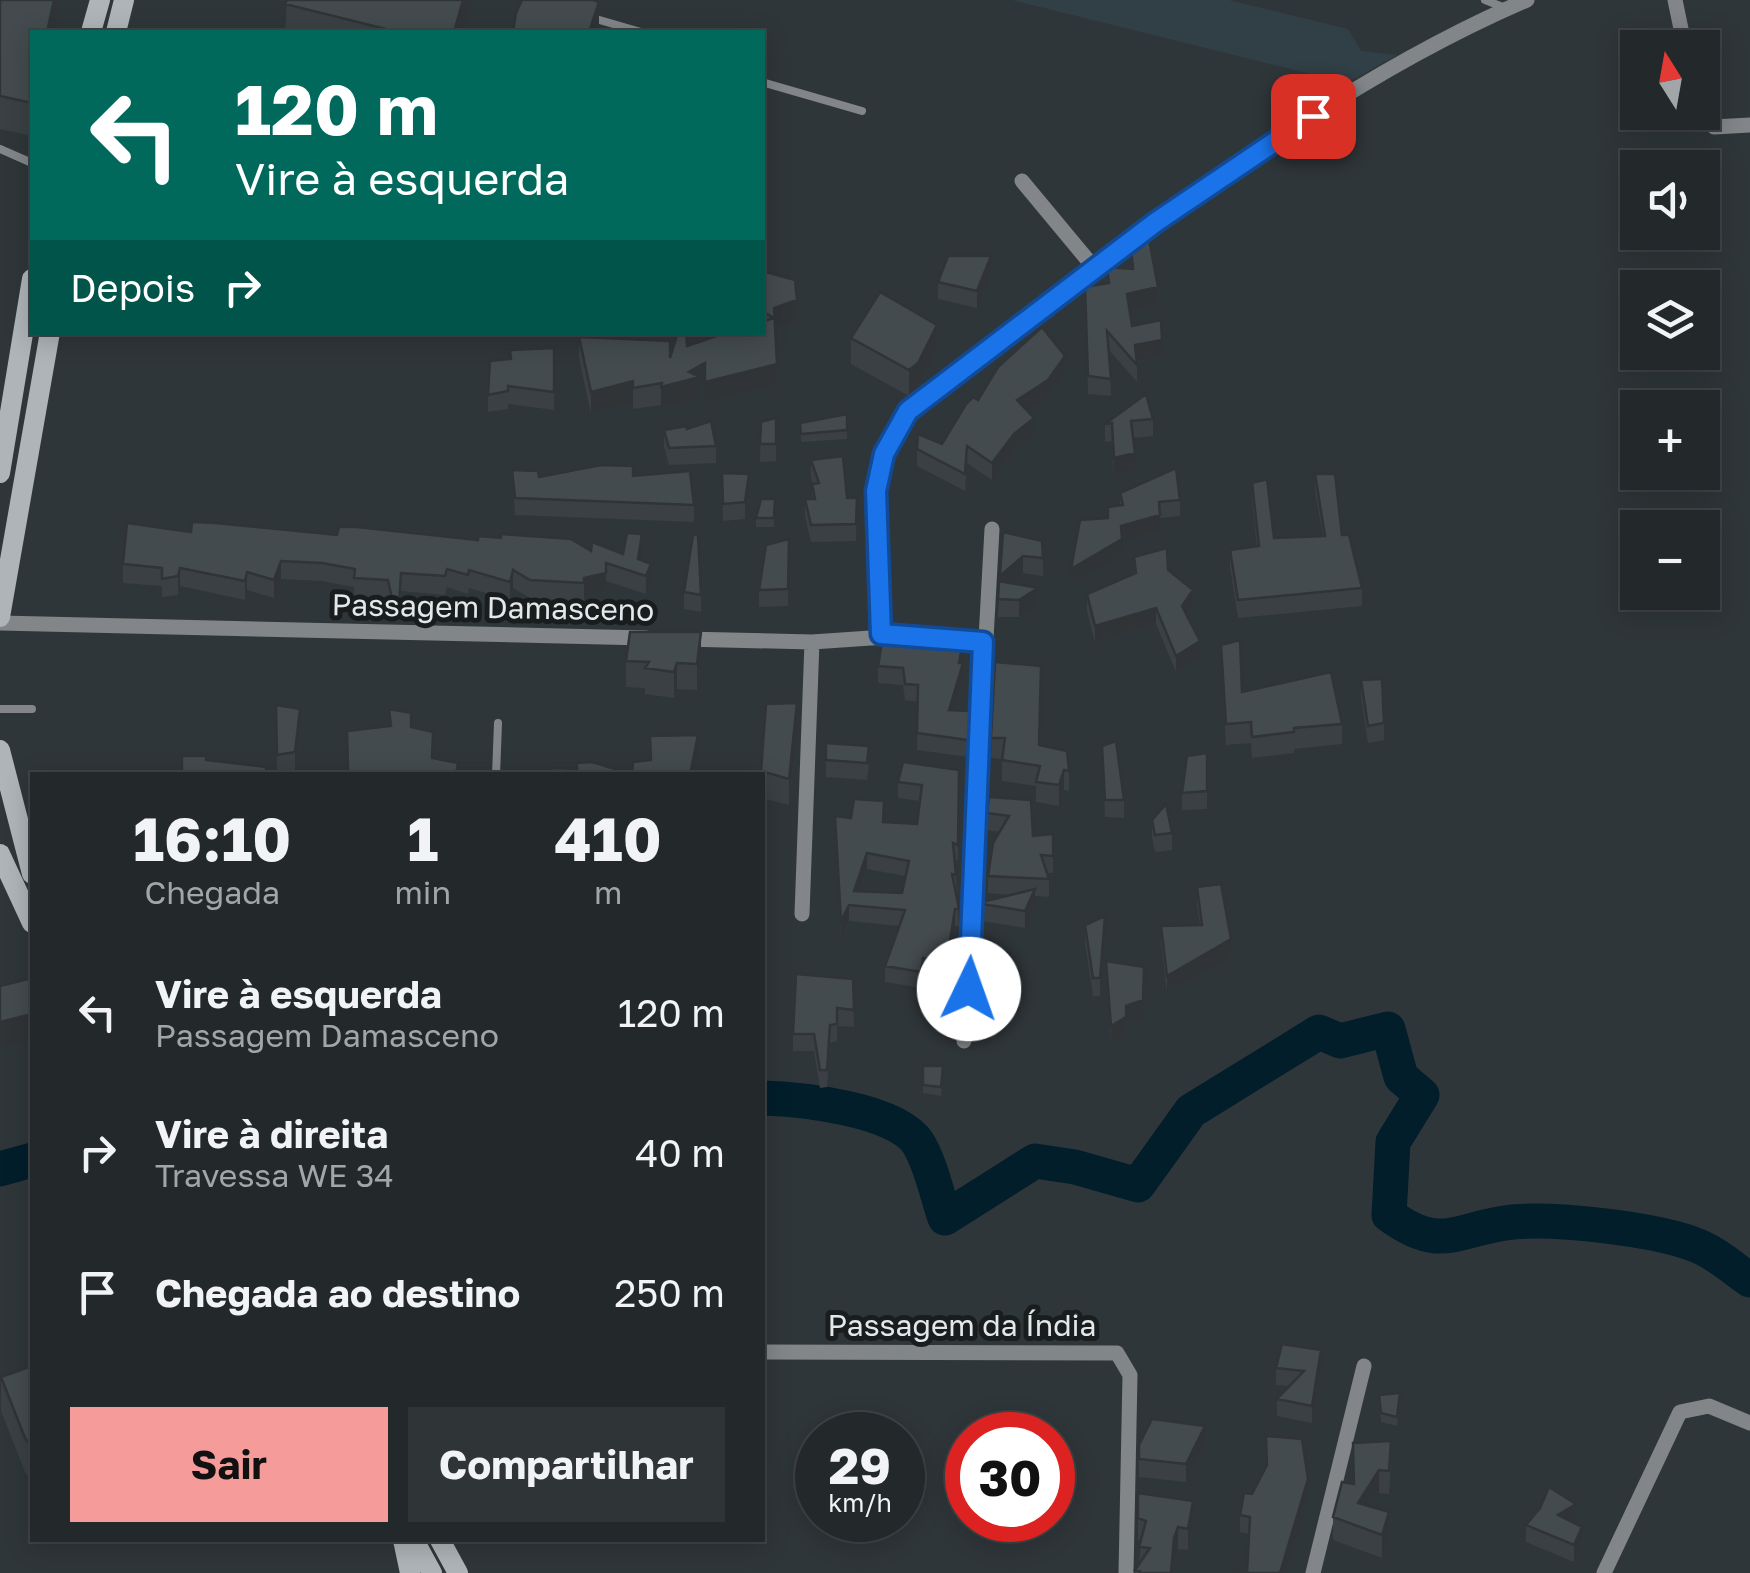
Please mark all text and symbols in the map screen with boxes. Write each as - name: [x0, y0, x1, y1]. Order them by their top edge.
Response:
- north arrow: [1620, 30, 1720, 130]
- map controls: [1620, 30, 1720, 610]
- text: 120 m: [235, 66, 438, 150]
- icon: left: [70, 70, 200, 200]
- pin: [1271, 74, 1356, 159]
- icon: arrive: [1286, 89, 1341, 144]
- button: sound: [1620, 150, 1720, 250]
- text: Vire à esquerda: [235, 151, 570, 205]
- icon: right: [215, 260, 270, 315]
- text: Depois: [70, 265, 195, 310]
- button: layers: [1620, 270, 1720, 370]
- button: +: [1620, 390, 1720, 490]
- button: −: [1620, 510, 1720, 610]
- street label: Passagem Damasceno: [331, 586, 655, 628]
- text: 16:10: [133, 802, 291, 874]
- text: 1: [407, 802, 438, 874]
- text: 410: [554, 802, 662, 874]
- text: Chegada: [145, 873, 280, 911]
- text: min: [395, 873, 451, 911]
- text: m: [594, 873, 622, 911]
- position arrow: [917, 937, 1021, 1041]
- text: Vire à esquerda: [155, 971, 442, 1016]
- icon: left: [70, 985, 125, 1040]
- text: 120 m: [618, 990, 725, 1035]
- text: Passagem Damasceno: [155, 1016, 499, 1054]
- text: Vire à direita: [155, 1111, 388, 1156]
- icon: right: [70, 1125, 125, 1180]
- text: 40 m: [635, 1130, 725, 1175]
- text: Travessa WE 34: [155, 1156, 394, 1194]
- icon: arrive: [70, 1265, 125, 1320]
- text: Chegada ao destino: [155, 1270, 520, 1315]
- text: 250 m: [614, 1270, 725, 1315]
- street label: Passagem da Índia: [827, 1307, 1097, 1343]
- button: Sair: [70, 1407, 388, 1522]
- button: Compartilhar: [408, 1407, 725, 1522]
- speed limit sign: 30: [945, 1412, 1075, 1542]
- text: 29: [829, 1435, 891, 1495]
- text: km/h: [828, 1487, 892, 1518]

